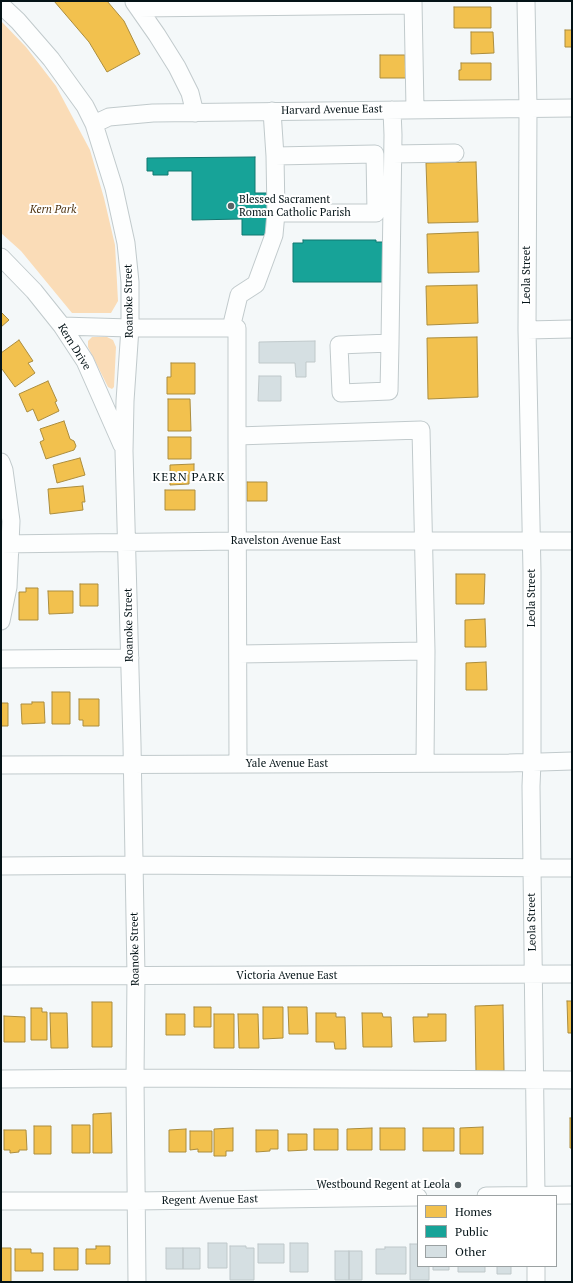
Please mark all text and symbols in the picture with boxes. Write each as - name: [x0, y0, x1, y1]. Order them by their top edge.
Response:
- street label: Harvard Avenue East: [281, 103, 383, 117]
- place label: Blessed Sacrament Roman Catholic Parish: [239, 193, 351, 219]
- marker: Blessed Sacrament Roman Catholic Parish: [226, 201, 236, 211]
- park label: Kern Park: [30, 203, 76, 217]
- street label: Leola Street: [520, 246, 534, 304]
- street label: Roanoke Street: [122, 264, 136, 338]
- street label: Kern Drive: [55, 322, 93, 372]
- district label: KERN PARK: [153, 471, 225, 485]
- street label: Ravelston Avenue East: [231, 534, 341, 548]
- street label: Leola Street: [525, 569, 539, 627]
- street label: Roanoke Street: [122, 588, 136, 662]
- street label: Yale Avenue East: [246, 757, 328, 771]
- street label: Leola Street: [525, 893, 539, 951]
- street label: Roanoke Street: [128, 912, 142, 986]
- street label: Victoria Avenue East: [236, 969, 338, 983]
- place label: Westbound Regent at Leola: [317, 1178, 450, 1192]
- marker: Westbound Regent at Leola: [453, 1180, 463, 1190]
- street label: Regent Avenue East: [162, 1193, 258, 1207]
- legend: [417, 1195, 557, 1267]
- text: Homes: [455, 1204, 492, 1219]
- text: Public: [455, 1224, 488, 1239]
- text: Other: [455, 1244, 486, 1259]

